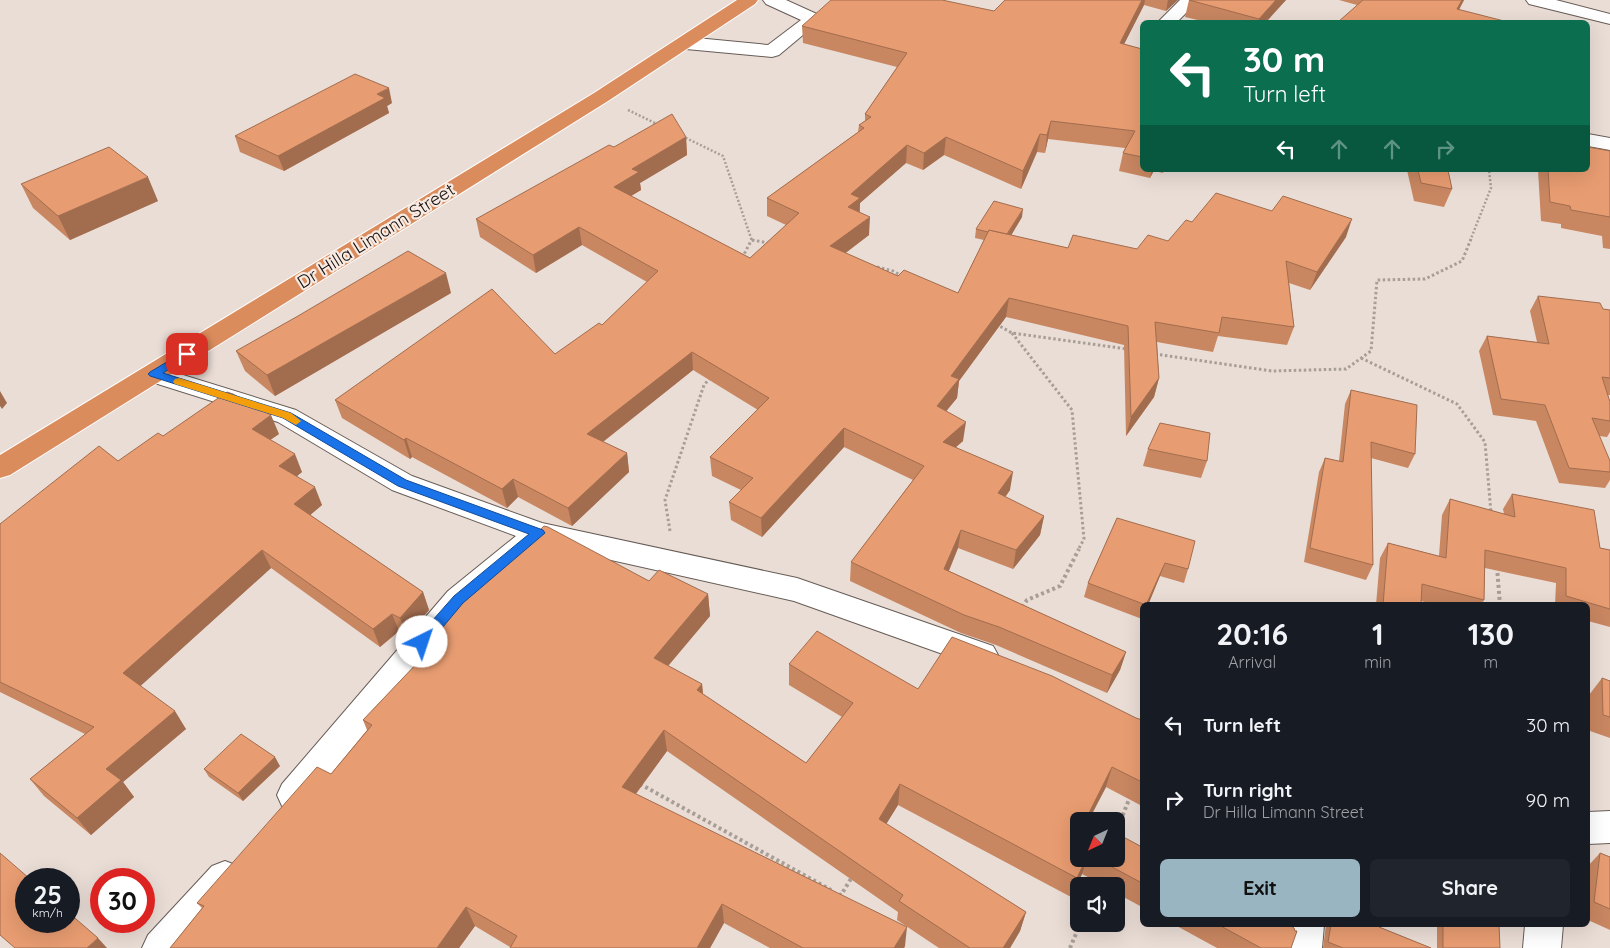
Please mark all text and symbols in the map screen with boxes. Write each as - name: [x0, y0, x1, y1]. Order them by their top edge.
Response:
- text: 30 m: [1243, 37, 1325, 81]
- icon: left: [1160, 40, 1225, 105]
- text: Turn left: [1243, 80, 1326, 108]
- icon: left: [1272, 135, 1300, 163]
- icon: ahead: [1325, 135, 1353, 163]
- icon: ahead: [1378, 135, 1406, 163]
- icon: right: [1431, 135, 1459, 163]
- street label: Dr Hilla Limann Street: [293, 178, 459, 293]
- pin: [166, 333, 208, 375]
- icon: arrive: [173, 340, 201, 368]
- position arrow: [395, 615, 447, 667]
- text: 20:16: [1216, 615, 1288, 653]
- text: 1: [1372, 615, 1384, 653]
- text: 130: [1468, 615, 1514, 653]
- text: Arrival: [1228, 652, 1276, 672]
- text: min: [1364, 652, 1392, 672]
- text: m: [1483, 652, 1498, 672]
- icon: left: [1160, 711, 1188, 739]
- text: Turn left: [1203, 713, 1281, 737]
- text: 30 m: [1526, 713, 1570, 737]
- text: Turn right: [1203, 778, 1292, 802]
- icon: right: [1160, 786, 1188, 814]
- text: 90 m: [1526, 788, 1570, 812]
- text: Dr Hilla Limann Street: [1203, 802, 1364, 822]
- north arrow: [1070, 812, 1125, 868]
- map controls: [1070, 812, 1125, 932]
- button: Exit: [1160, 859, 1360, 917]
- button: Share: [1370, 859, 1570, 917]
- speed limit sign: 30: [90, 868, 155, 933]
- button: sound: [1070, 877, 1125, 932]
- text: 25: [33, 879, 62, 910]
- text: km/h: [32, 905, 63, 920]

